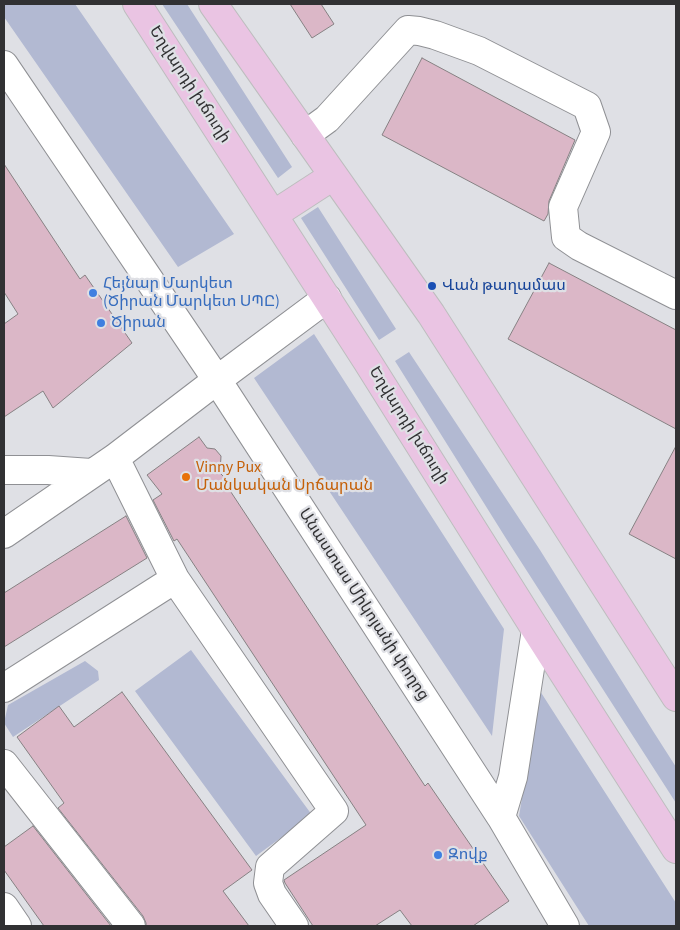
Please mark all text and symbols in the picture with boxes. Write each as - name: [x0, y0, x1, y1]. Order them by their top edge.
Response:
- street label: Եղվարդի խճուղի: [144, 23, 234, 147]
- place label: Հեյնար Մարկետ (Ծիրան Մարկետ ՍՊԸ): [103, 274, 280, 312]
- place label: Վան թաղամաս: [442, 276, 566, 296]
- marker: Վան թաղամաս: [426, 280, 438, 292]
- marker: Հեյնար Մարկետ (Ծիրան Մարկետ ՍՊԸ): [87, 287, 99, 299]
- place label: Ծիրան: [111, 313, 166, 333]
- marker: Ծիրան: [95, 317, 107, 329]
- street label: Եղվարդի խճուղի: [364, 363, 452, 489]
- place label: Vinny Pux Մանկական Սրճարան: [196, 458, 373, 496]
- marker: Vinny Pux Մանկական Սրճարան: [180, 471, 192, 483]
- street label: Անաստաս Միկոյանի փողոց: [294, 505, 432, 705]
- place label: Զովք: [448, 845, 488, 865]
- marker: Զովք: [432, 849, 444, 861]

